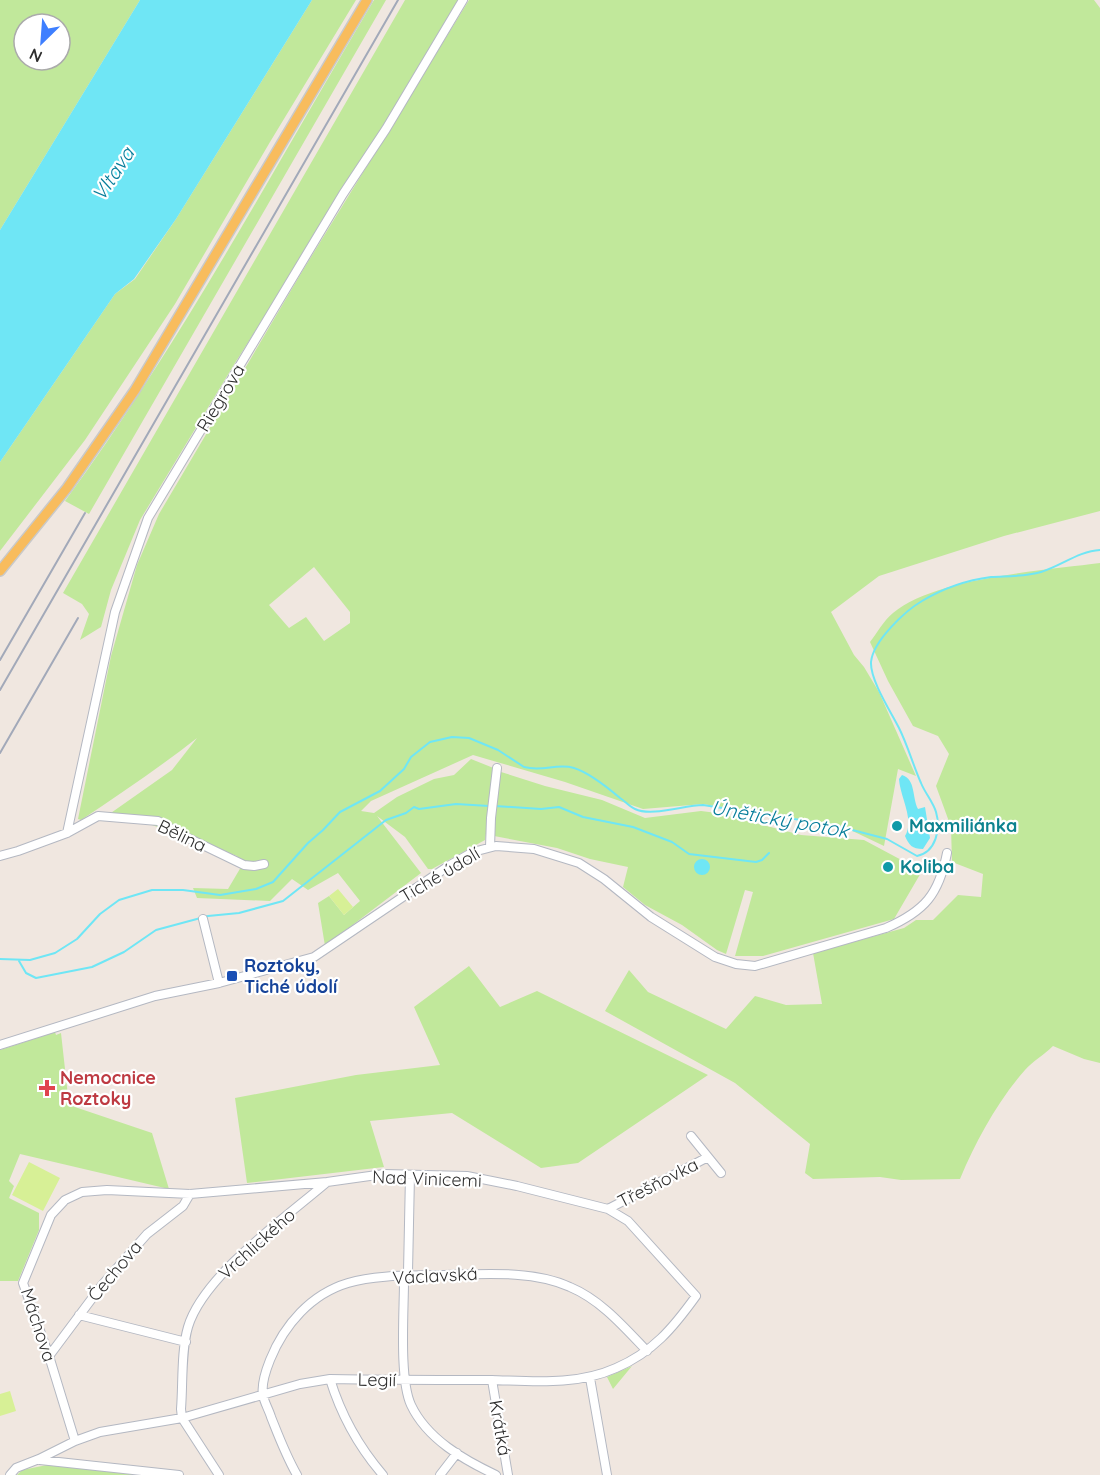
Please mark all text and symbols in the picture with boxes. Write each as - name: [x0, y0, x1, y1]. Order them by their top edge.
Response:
- north arrow: [12, 12, 72, 72]
- text: N: [26, 44, 45, 67]
- water label: Vltava: [86, 141, 140, 205]
- street label: Riegrova: [191, 360, 250, 436]
- water label: Únětický potok: [709, 794, 853, 843]
- street label: Bělina: [154, 814, 210, 857]
- place label: Maxmiliánka: [909, 814, 1017, 837]
- marker: Maxmiliánka: [890, 819, 904, 833]
- street label: Tiché údolí: [396, 842, 484, 907]
- place label: Koliba: [900, 855, 954, 878]
- marker: Koliba: [881, 860, 895, 874]
- place label: Roztoky, Tiché údolí: [244, 954, 338, 998]
- marker: Roztoky, Tiché údolí: [225, 969, 239, 983]
- place label: Nemocnice Roztoky: [60, 1066, 156, 1110]
- marker: Nemocnice Roztoky: [38, 1079, 56, 1097]
- street label: Třešňovka: [614, 1152, 702, 1213]
- street label: Nad Vinicemi: [372, 1165, 482, 1192]
- street label: Vrchlického: [213, 1203, 300, 1284]
- street label: Čechova: [82, 1235, 147, 1306]
- street label: Václavská: [392, 1262, 478, 1289]
- street label: Máchova: [16, 1285, 61, 1365]
- street label: Legií: [358, 1368, 397, 1391]
- street label: Krátká: [484, 1398, 517, 1458]

